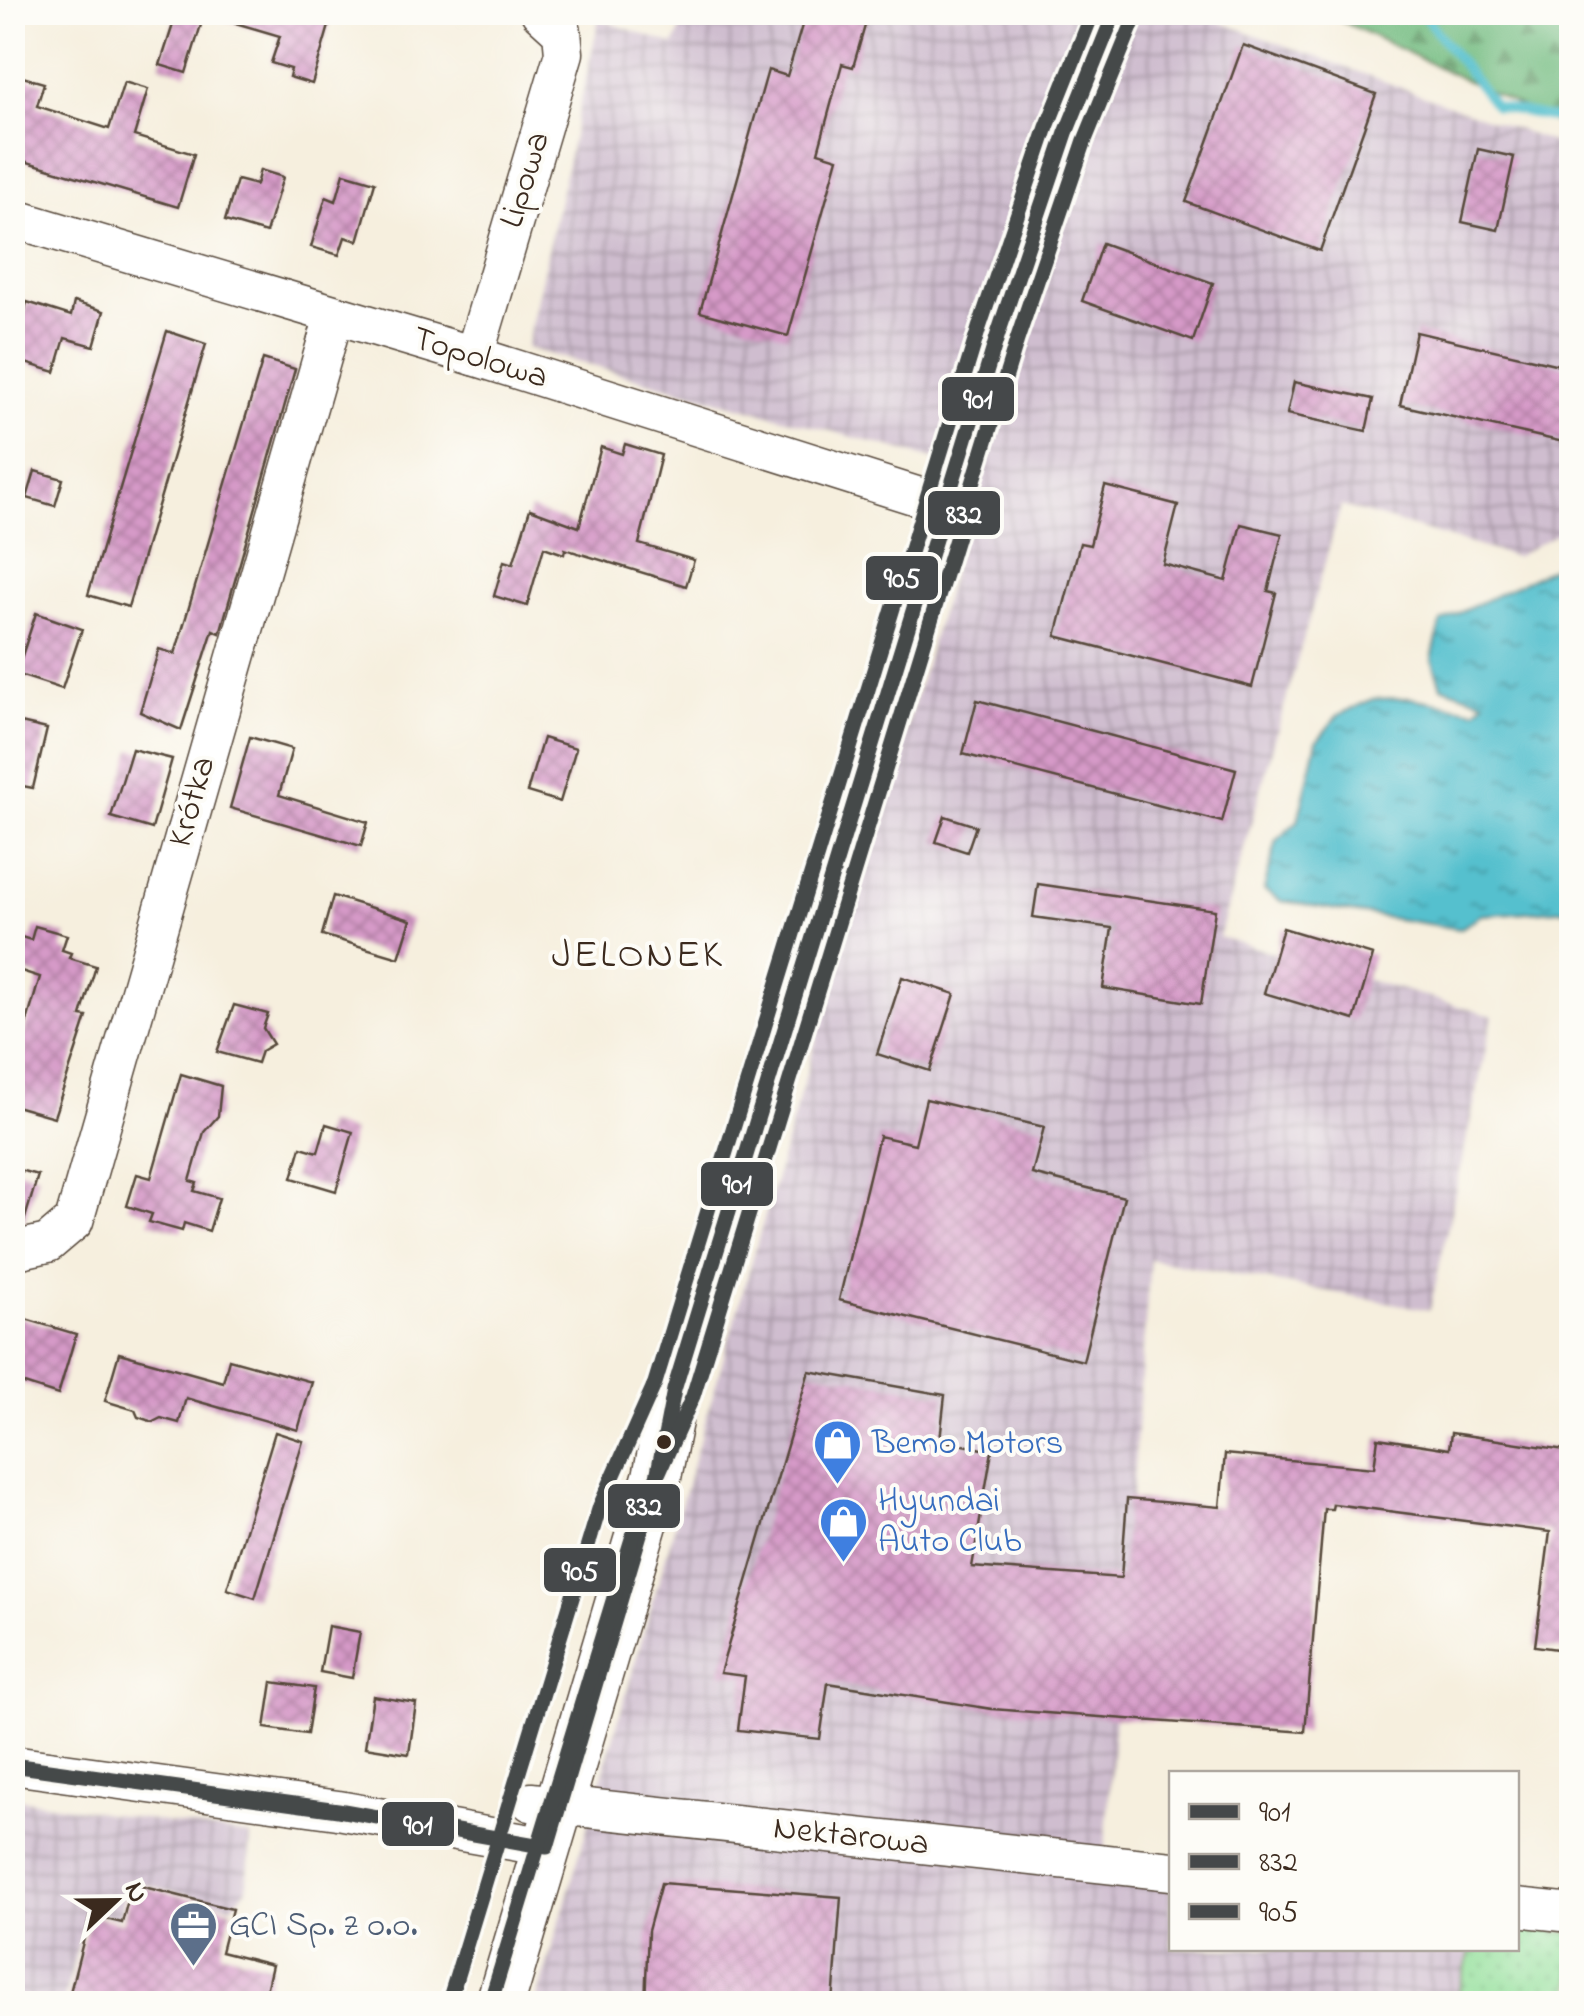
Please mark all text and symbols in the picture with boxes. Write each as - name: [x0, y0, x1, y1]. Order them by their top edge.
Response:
- street label: Lipowa: [487, 126, 565, 234]
- street label: Topolowa: [406, 314, 554, 404]
- line badge: 901: [940, 375, 1016, 423]
- text: 901: [962, 381, 993, 422]
- line badge: 832: [926, 489, 1002, 537]
- text: 832: [945, 496, 982, 537]
- line badge: 905: [864, 554, 940, 602]
- text: 905: [883, 560, 920, 601]
- street label: Krótka: [156, 751, 230, 853]
- district label: JELONEK: [552, 927, 724, 986]
- line badge: 901: [699, 1160, 775, 1208]
- text: 901: [721, 1166, 752, 1207]
- shop icon: Bemo Motors: [811, 1418, 863, 1486]
- place label: Bemo Motors: [871, 1419, 1063, 1470]
- unlabelled marker: [654, 1432, 674, 1452]
- place label: Hyundai Auto Club: [878, 1477, 1022, 1568]
- line badge: 832: [606, 1482, 682, 1530]
- text: 832: [625, 1488, 662, 1529]
- shop icon: Hyundai Auto Club: [817, 1496, 869, 1564]
- line badge: 905: [542, 1546, 618, 1594]
- text: 905: [561, 1553, 598, 1594]
- legend: [1169, 1771, 1519, 1951]
- text: 901: [1259, 1792, 1291, 1836]
- line badge: 901: [380, 1800, 456, 1848]
- street label: Nektarowa: [771, 1803, 931, 1871]
- text: 901: [402, 1807, 433, 1848]
- text: 832: [1259, 1842, 1298, 1886]
- north arrow: [65, 1851, 165, 1951]
- text: N: [112, 1877, 157, 1909]
- text: 905: [1259, 1892, 1298, 1936]
- office icon: GCI Sp. z o.o.: [168, 1900, 220, 1968]
- place label: GCI Sp. z o.o.: [229, 1901, 418, 1952]

